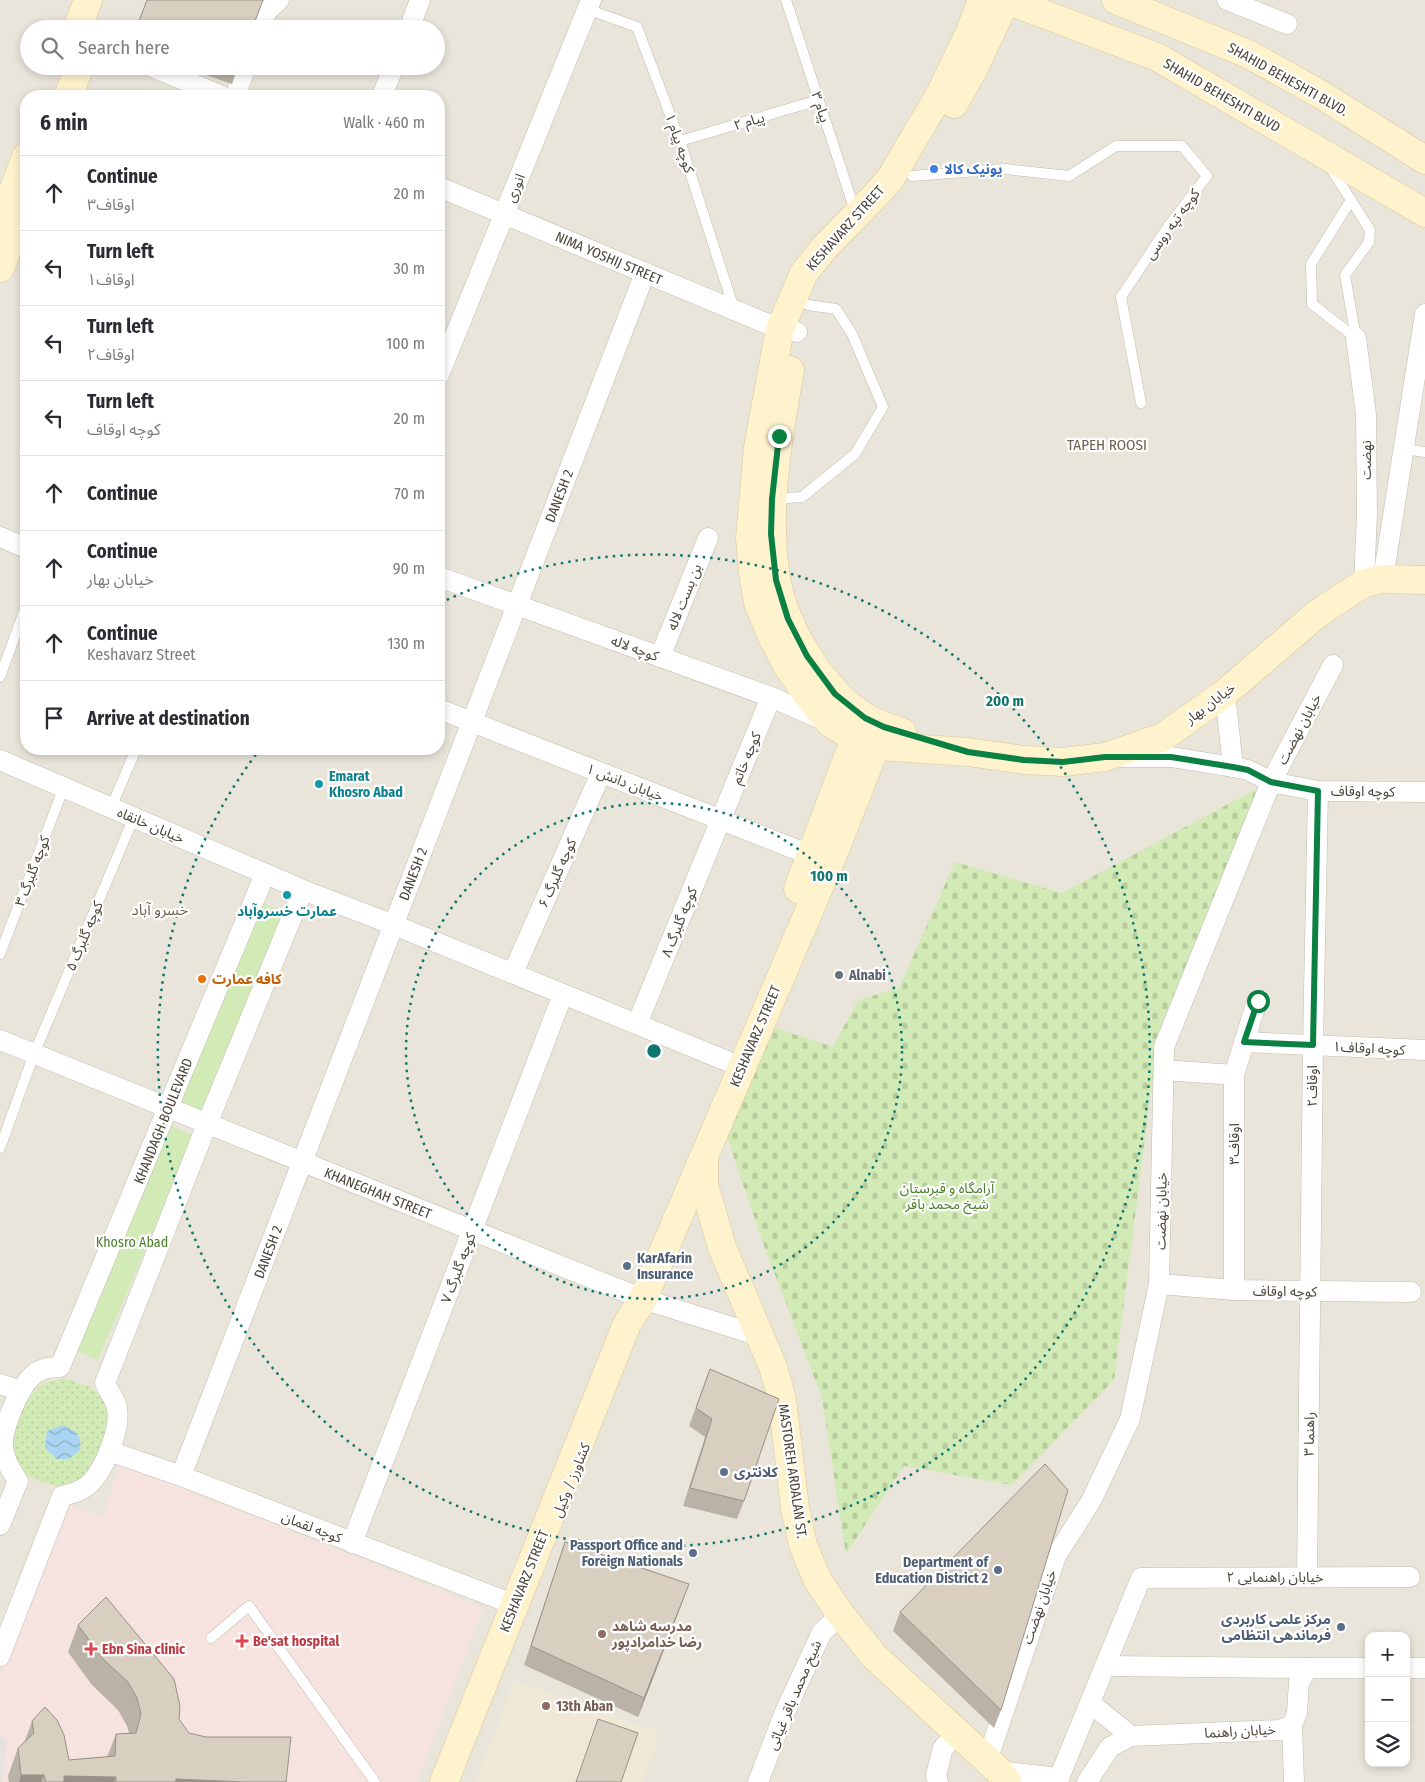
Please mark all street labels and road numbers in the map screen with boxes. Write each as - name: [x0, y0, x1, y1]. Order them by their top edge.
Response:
- street label: SHAHID BEHESHTI BLVD.: [1225, 39, 1351, 120]
- street label: SHAHID BEHESHTI BLVD: [1160, 55, 1283, 136]
- street label: پیام ۳: [806, 90, 833, 125]
- street label: پیام ۲: [732, 109, 767, 136]
- street label: کوچه پیام ۱: [659, 111, 698, 176]
- street label: انوری: [502, 171, 529, 205]
- street label: KESHAVARZ STREET: [803, 182, 888, 274]
- street label: کوچه تپه روسی: [1141, 186, 1205, 263]
- street label: NIMA YOSHIJ STREET: [553, 228, 665, 289]
- street label: نهضت: [1358, 440, 1375, 480]
- street label: DANESH 2: [542, 467, 577, 525]
- street label: بن بست لاله: [663, 561, 706, 633]
- street label: کوچه لاله: [608, 632, 661, 666]
- street label: خیابان بهار: [1181, 679, 1239, 728]
- street label: خیابان نهضت: [1274, 691, 1325, 768]
- street label: کوچه خاتم: [728, 729, 767, 788]
- street label: خیابان دانش ۱: [584, 760, 666, 805]
- street label: کوچه اوقاف: [1331, 782, 1396, 802]
- street label: خیابان خانقاه: [115, 804, 187, 847]
- street label: کوچه گلبرگ ۳: [11, 833, 55, 909]
- street label: کوچه گلبرگ ۶: [535, 836, 581, 911]
- street label: DANESH 2: [396, 845, 431, 903]
- street label: کوچه گلبرگ ۸: [658, 884, 702, 960]
- street label: کوچه گلبرگ ۵: [62, 899, 108, 974]
- street label: KESHAVARZ STREET: [726, 982, 785, 1089]
- street label: کوچه اوقاف۱: [1332, 1038, 1406, 1060]
- street label: KHANDAGH BOULEVARD: [130, 1056, 196, 1187]
- street label: اوقاف۲: [1304, 1065, 1321, 1107]
- street label: اوقاف۳: [1226, 1123, 1243, 1165]
- street label: KHANEGHAH STREET: [322, 1164, 434, 1223]
- street label: خیابان نهضت: [1152, 1172, 1171, 1250]
- street label: DANESH 2: [251, 1223, 286, 1281]
- street label: کوچه گلبرگ ۷: [437, 1230, 481, 1306]
- street label: کوچه اوقاف: [1253, 1282, 1318, 1302]
- street label: MASTOREH ARDALAN ST.: [775, 1403, 810, 1539]
- street label: راهنما ۳: [1301, 1412, 1318, 1456]
- street label: کشاورز / وکیل: [549, 1440, 594, 1520]
- street label: کوچه لقمان: [279, 1508, 345, 1548]
- street label: KESHAVARZ STREET: [496, 1527, 553, 1635]
- street label: خیابان نهضت: [1019, 1568, 1060, 1647]
- street label: خیابان راهنمایی ۲: [1226, 1569, 1324, 1586]
- street label: شیخ محمد باقر غیاثی: [764, 1638, 827, 1753]
- street label: خیابان راهنما: [1204, 1721, 1276, 1742]

